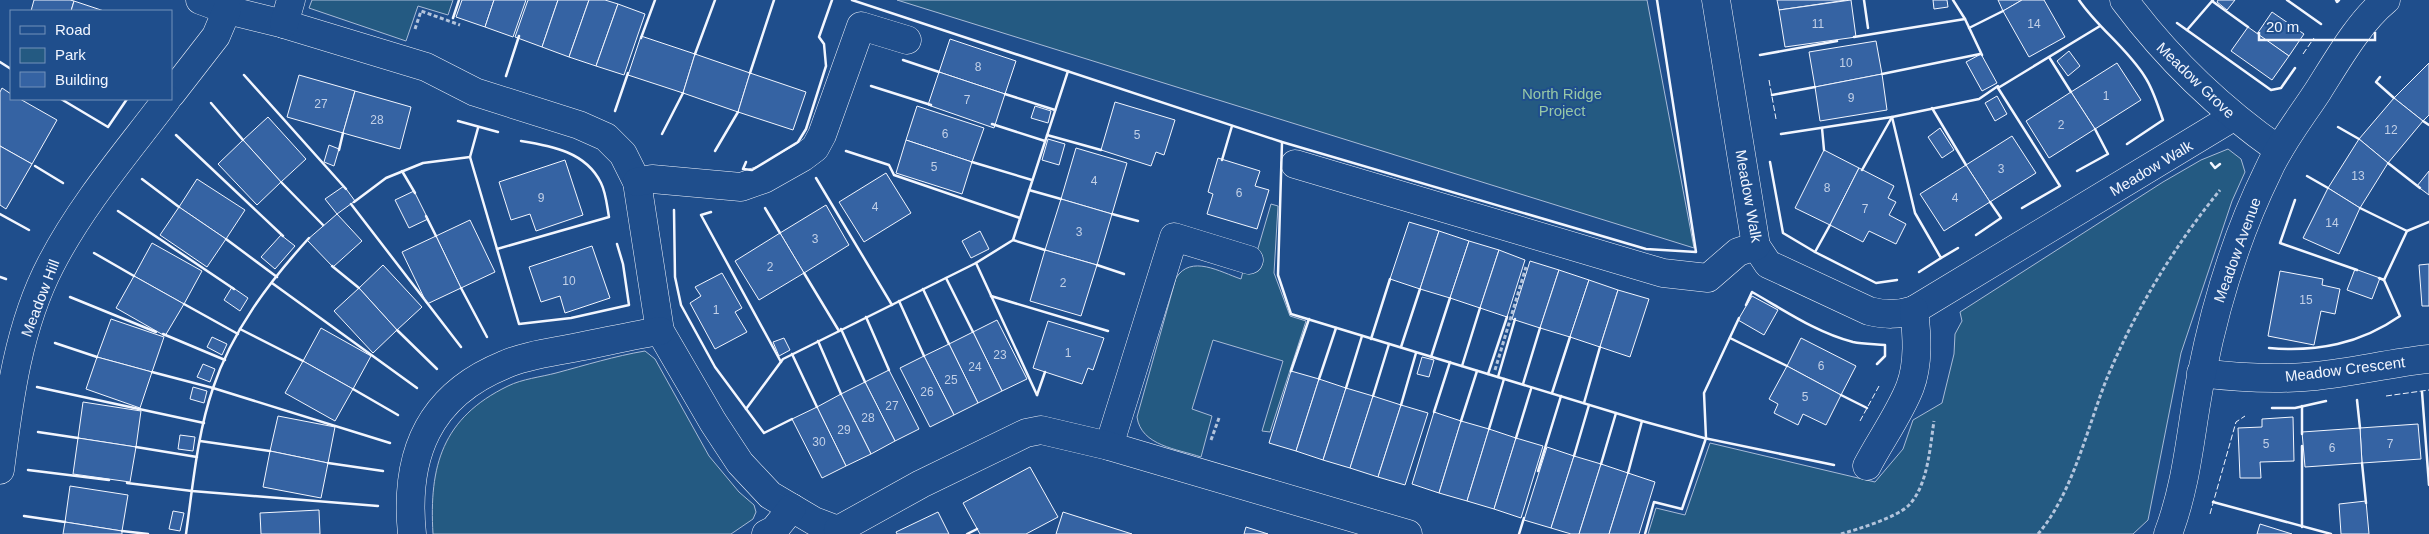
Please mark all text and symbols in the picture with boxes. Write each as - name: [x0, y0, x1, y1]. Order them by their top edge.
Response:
- legend: [10, 10, 172, 100]
- scale bar: [2259, 10, 2375, 42]
- house number: 11: [1812, 17, 1825, 31]
- house number: 14: [2027, 17, 2041, 31]
- text: 20 m: [2266, 18, 2299, 35]
- text: Road: [55, 21, 91, 38]
- street label: Meadow Grove: [2154, 39, 2238, 121]
- text: Park: [55, 46, 86, 63]
- house number: 10: [1839, 56, 1853, 70]
- house number: 8: [975, 60, 982, 74]
- text: Building: [55, 71, 108, 88]
- park label: North Ridge Project: [1522, 85, 1602, 119]
- house number: 1: [2103, 89, 2110, 103]
- house number: 9: [1848, 91, 1855, 105]
- house number: 7: [964, 93, 971, 107]
- house number: 27: [314, 97, 328, 111]
- house number: 28: [370, 113, 384, 127]
- house number: 2: [2058, 118, 2065, 132]
- house number: 12: [2384, 123, 2398, 137]
- house number: 6: [942, 127, 949, 141]
- house number: 5: [1134, 128, 1141, 142]
- street label: Meadow Walk: [2106, 136, 2196, 199]
- street label: Meadow Walk: [1732, 148, 1766, 244]
- house number: 5: [931, 160, 938, 174]
- house number: 3: [1998, 162, 2005, 176]
- house number: 13: [2351, 169, 2365, 183]
- house number: 4: [1091, 174, 1098, 188]
- house number: 8: [1824, 181, 1831, 195]
- house number: 6: [1236, 186, 1243, 200]
- house number: 9: [538, 191, 545, 205]
- house number: 4: [1952, 191, 1959, 205]
- street label: Meadow Avenue: [2210, 195, 2264, 305]
- house number: 4: [872, 200, 879, 214]
- house number: 7: [1862, 202, 1869, 216]
- house number: 14: [2325, 216, 2339, 230]
- house number: 3: [1076, 225, 1083, 239]
- house number: 3: [812, 232, 819, 246]
- street label: Meadow Hill: [17, 257, 63, 339]
- house number: 2: [767, 260, 774, 274]
- house number: 10: [562, 274, 576, 288]
- house number: 2: [1060, 276, 1067, 290]
- house number: 15: [2299, 293, 2313, 307]
- house number: 1: [713, 303, 720, 317]
- house number: 1: [1065, 346, 1072, 360]
- house number: 23: [993, 348, 1007, 362]
- street label: Meadow Crescent: [2284, 353, 2407, 385]
- house number: 6: [1818, 359, 1825, 373]
- house number: 24: [968, 360, 982, 374]
- house number: 25: [944, 373, 958, 387]
- house number: 26: [920, 385, 934, 399]
- house number: 5: [1802, 390, 1809, 404]
- house number: 27: [885, 399, 899, 413]
- house number: 28: [861, 411, 875, 425]
- house number: 29: [837, 423, 851, 437]
- house number: 30: [812, 435, 826, 449]
- house number: 5: [2263, 437, 2270, 451]
- house number: 7: [2387, 437, 2394, 451]
- house number: 6: [2329, 441, 2336, 455]

